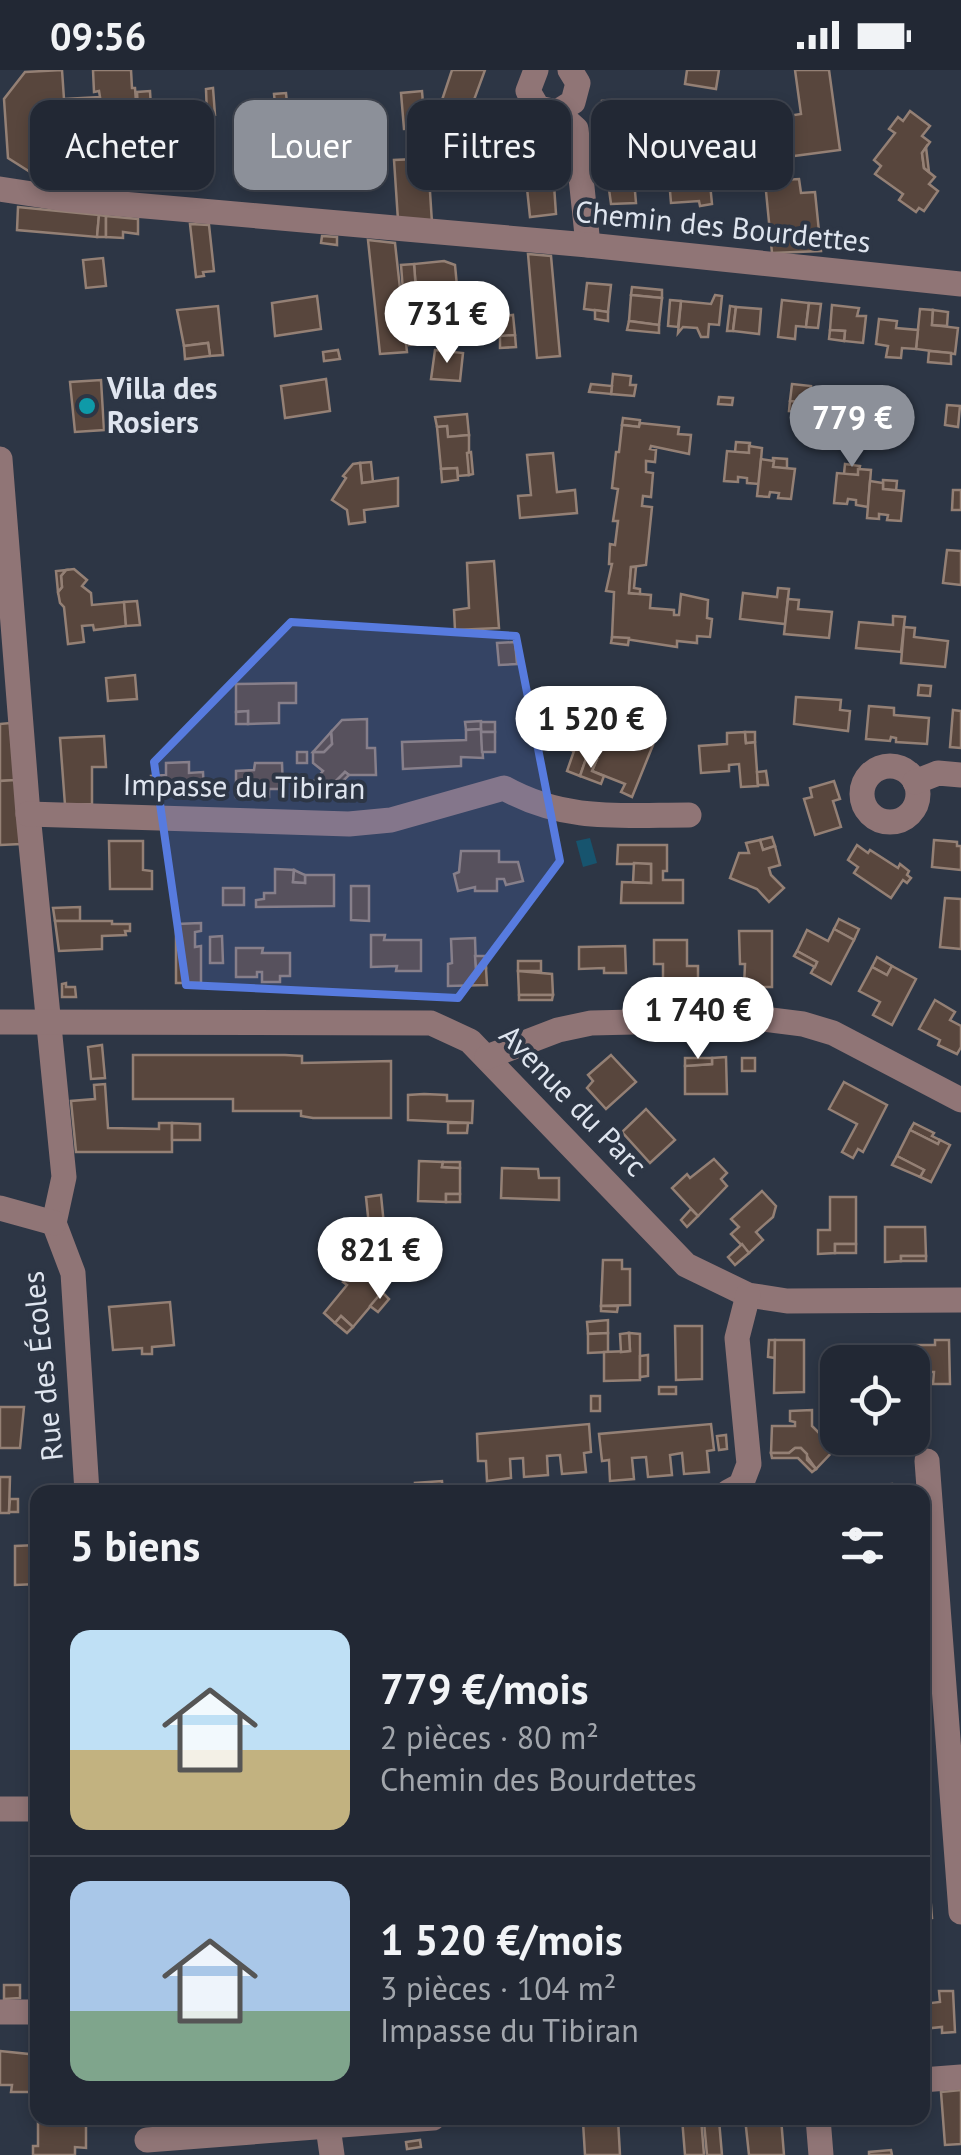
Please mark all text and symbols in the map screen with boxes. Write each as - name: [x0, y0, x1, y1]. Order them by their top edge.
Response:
- text: 09:56: [50, 11, 146, 60]
- chip: Acheter: [30, 100, 214, 190]
- chip: Louer: [234, 100, 387, 190]
- chip: Filtres: [407, 100, 571, 190]
- chip: Nouveau: [591, 100, 793, 190]
- street label: Chemin des Bourdettes: [574, 191, 873, 260]
- pin: 731 €: [377, 281, 517, 366]
- text: 731 €: [407, 292, 487, 334]
- place label: Villa des Rosiers: [106, 368, 217, 441]
- pin: 779 €: [782, 385, 922, 470]
- marker: Villa des Rosiers: [76, 395, 98, 417]
- text: 779 €: [812, 396, 892, 438]
- pin: 1 520 €: [499, 686, 683, 771]
- text: 1 520 €: [538, 697, 644, 739]
- street label: Impasse du Tibiran: [122, 764, 366, 807]
- pin: 1 740 €: [606, 977, 790, 1062]
- text: 1 740 €: [645, 988, 751, 1030]
- street label: Avenue du Parc: [492, 1016, 656, 1184]
- pin: 821 €: [310, 1217, 450, 1302]
- text: 821 €: [340, 1228, 420, 1270]
- street label: Rue des Écoles: [12, 1269, 71, 1463]
- map controls: [820, 1345, 930, 1455]
- button: locate: [820, 1345, 930, 1455]
- text: 5 biens: [70, 1518, 200, 1573]
- icon: filters: [835, 1518, 890, 1573]
- text: 779 €/mois: [380, 1661, 588, 1716]
- icon: home: [150, 1670, 270, 1790]
- text: 2 pièces · 80 m²: [380, 1716, 599, 1758]
- text: Chemin des Bourdettes: [380, 1758, 697, 1800]
- text: 1 520 €/mois: [380, 1912, 623, 1967]
- icon: home: [150, 1921, 270, 2041]
- text: 3 pièces · 104 m²: [380, 1967, 616, 2009]
- text: Impasse du Tibiran: [380, 2009, 639, 2051]

